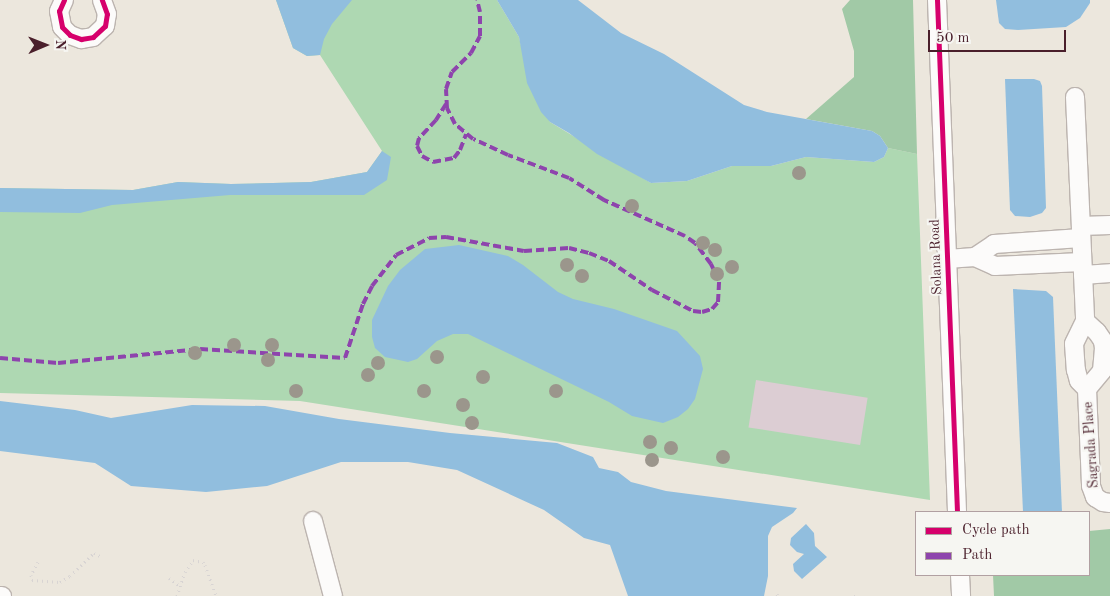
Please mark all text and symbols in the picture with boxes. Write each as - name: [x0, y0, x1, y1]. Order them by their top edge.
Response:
- north arrow: [20, 20, 70, 70]
- scale bar: [930, 20, 1068, 52]
- text: 50 m: [936, 31, 970, 46]
- text: N: [53, 39, 67, 50]
- street label: Solana Road: [926, 219, 946, 295]
- street label: Sagrada Place: [1080, 401, 1102, 489]
- legend: [915, 511, 1090, 576]
- text: Cycle path: [962, 523, 1030, 538]
- text: Path: [962, 548, 992, 563]

